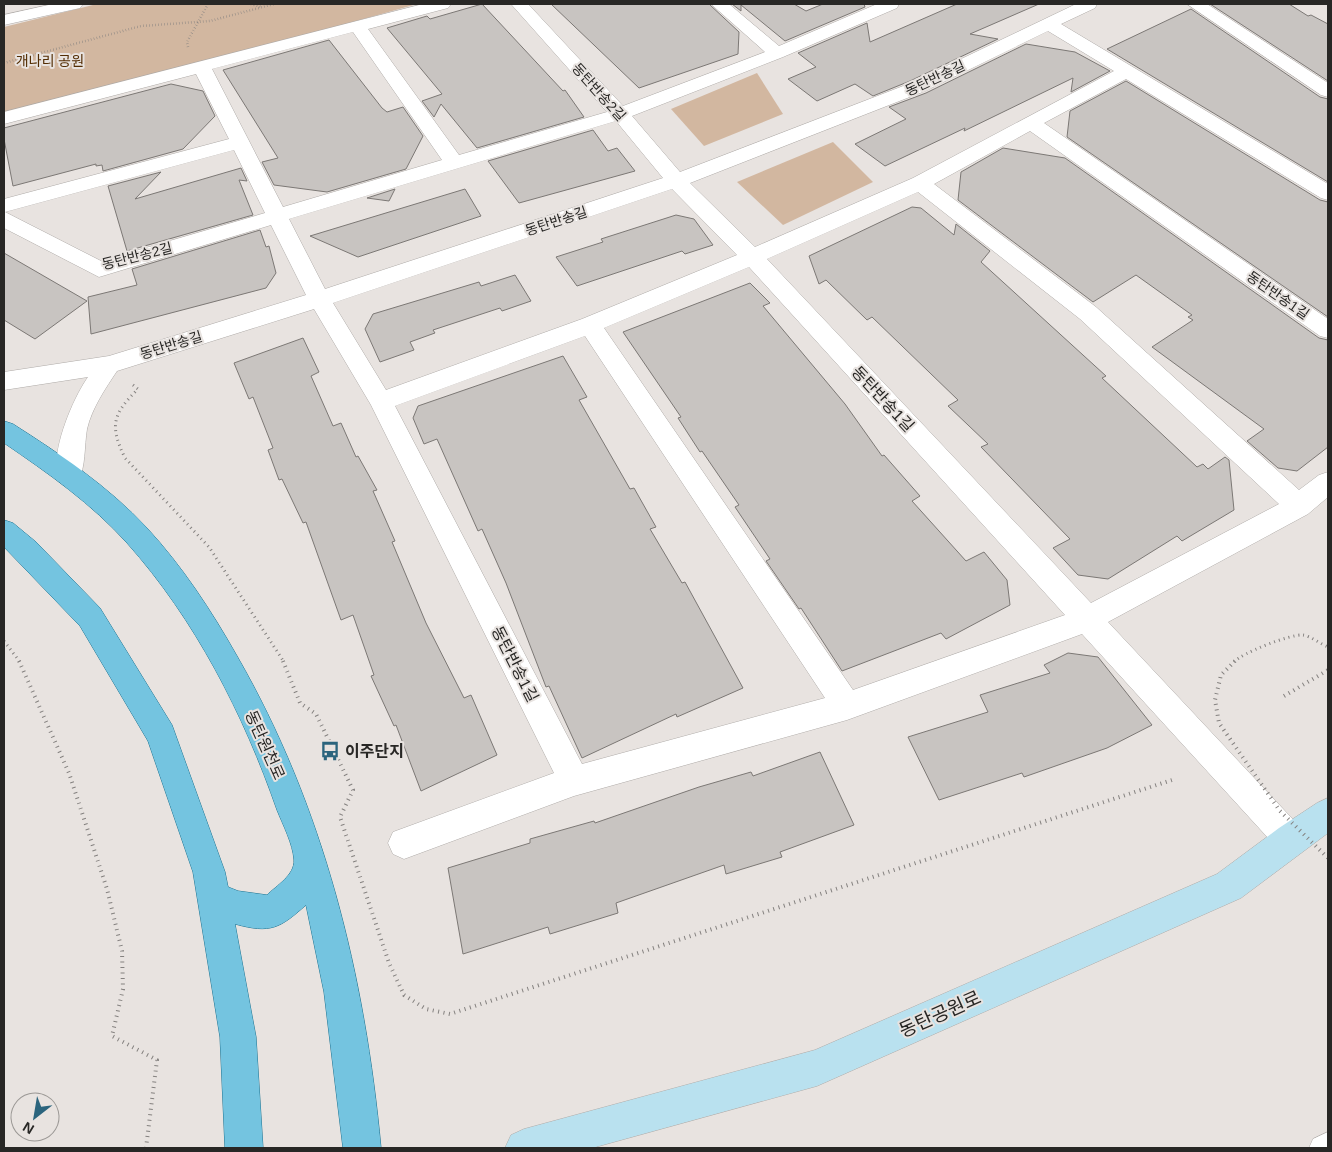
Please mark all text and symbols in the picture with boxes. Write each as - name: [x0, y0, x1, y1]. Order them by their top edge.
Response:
- park label: 개나리 공원: [16, 53, 84, 69]
- street label: 동탄반송길: [902, 57, 968, 99]
- street label: 동탄반송2길: [569, 60, 629, 124]
- street label: 동탄반송길: [523, 203, 589, 239]
- street label: 동탄반송2길: [100, 240, 174, 272]
- street label: 동탄반송1길: [1244, 268, 1312, 322]
- street label: 동탄반송길: [138, 328, 204, 362]
- street label: 동탄반송1길: [849, 363, 917, 435]
- street label: 동탄반송1길: [489, 623, 541, 705]
- street label: 동탄원천로: [242, 708, 288, 782]
- bus stop icon: 이주단지: [319, 740, 341, 762]
- place label: 이주단지: [345, 743, 404, 760]
- street label: 동탄공원로: [896, 987, 984, 1041]
- north arrow: [10, 1092, 60, 1142]
- text: N: [20, 1119, 37, 1138]

